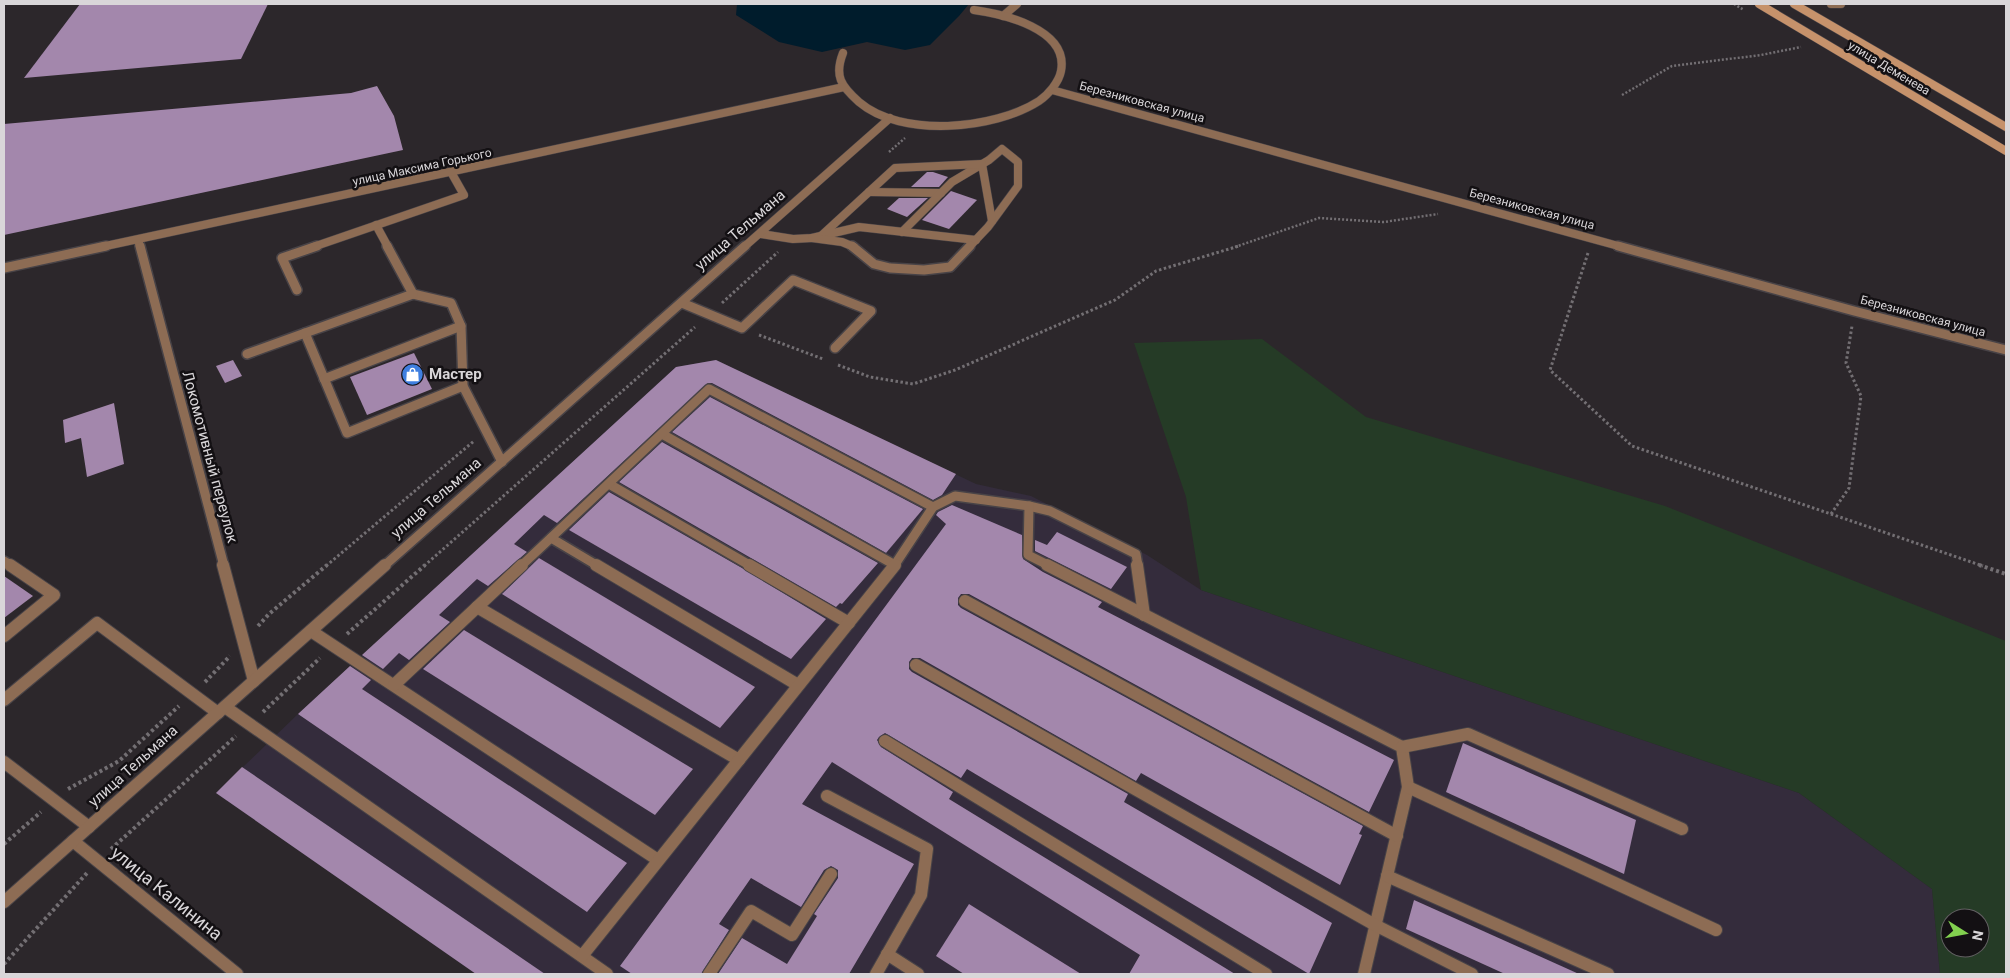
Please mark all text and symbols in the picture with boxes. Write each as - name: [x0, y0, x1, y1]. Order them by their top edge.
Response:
- street label: улица Деменева: [1845, 38, 1933, 98]
- street label: Березниковская улица: [1078, 79, 1206, 125]
- street label: улица Максима Горького: [351, 145, 493, 189]
- street label: улица Тельмана: [691, 186, 789, 274]
- street label: Березниковская улица: [1468, 186, 1596, 232]
- street label: Березниковская улица: [1859, 293, 1987, 339]
- shop icon: Мастер: [401, 362, 425, 386]
- place label: Мастер: [429, 365, 482, 383]
- street label: Локомотивный переулок: [178, 369, 242, 545]
- street label: улица Тельмана: [387, 454, 485, 542]
- street label: улица Тельмана: [85, 721, 181, 811]
- street label: улица Калинина: [107, 842, 227, 944]
- north arrow: [1940, 908, 1990, 958]
- text: N: [1969, 929, 1987, 942]

